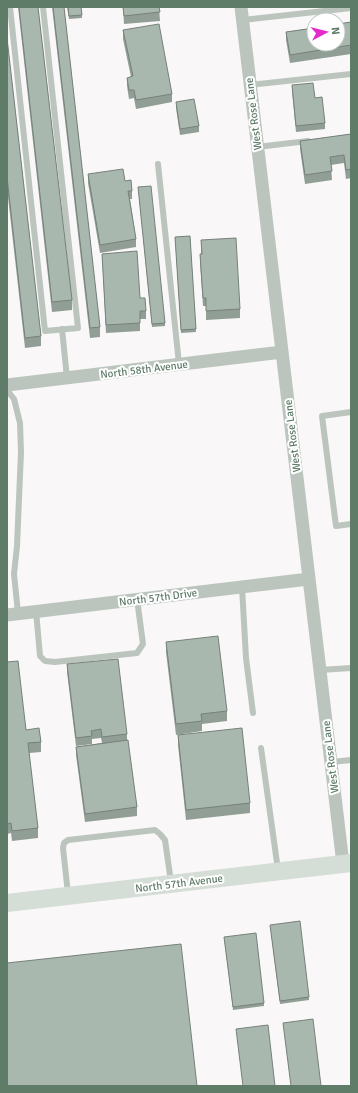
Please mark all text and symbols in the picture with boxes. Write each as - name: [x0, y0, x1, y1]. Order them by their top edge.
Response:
- north arrow: [306, 12, 346, 52]
- text: N: [329, 26, 342, 35]
- street label: West Rose Lane: [243, 77, 264, 151]
- street label: North 58th Avenue: [99, 358, 189, 381]
- street label: West Rose Lane: [282, 399, 303, 473]
- street label: North 57th Drive: [118, 586, 198, 609]
- street label: West Rose Lane: [320, 720, 341, 794]
- street label: North 57th Avenue: [134, 872, 224, 895]

